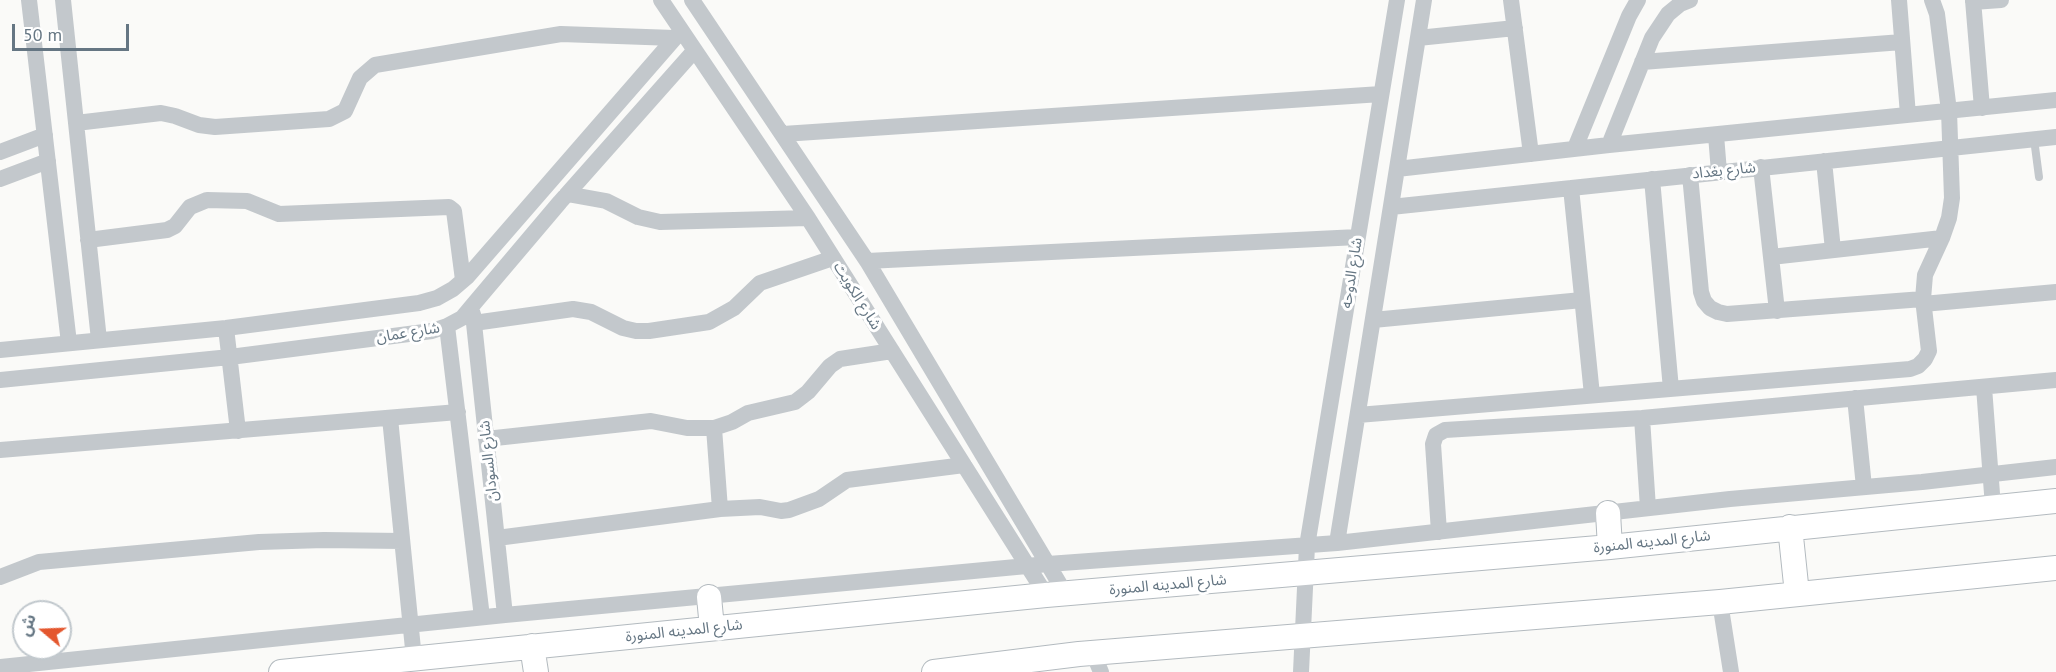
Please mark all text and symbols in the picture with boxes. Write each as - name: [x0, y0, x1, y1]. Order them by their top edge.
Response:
- scale bar: [15, 12, 132, 50]
- text: 50 m: [23, 23, 62, 46]
- street label: شارع بغداد: [1691, 159, 1757, 183]
- street label: شارع الدوحه: [1338, 236, 1366, 310]
- street label: شارع الكويت: [829, 259, 885, 333]
- street label: شارع عمان: [375, 319, 441, 347]
- street label: شارع السودان: [476, 420, 502, 502]
- street label: شارع المدينه المنورة: [1593, 527, 1711, 557]
- street label: شارع المدينه المنورة: [1109, 571, 1227, 599]
- north arrow: [12, 600, 72, 660]
- text: ش: [14, 611, 40, 638]
- street label: شارع المدينه المنورة: [625, 616, 743, 646]

